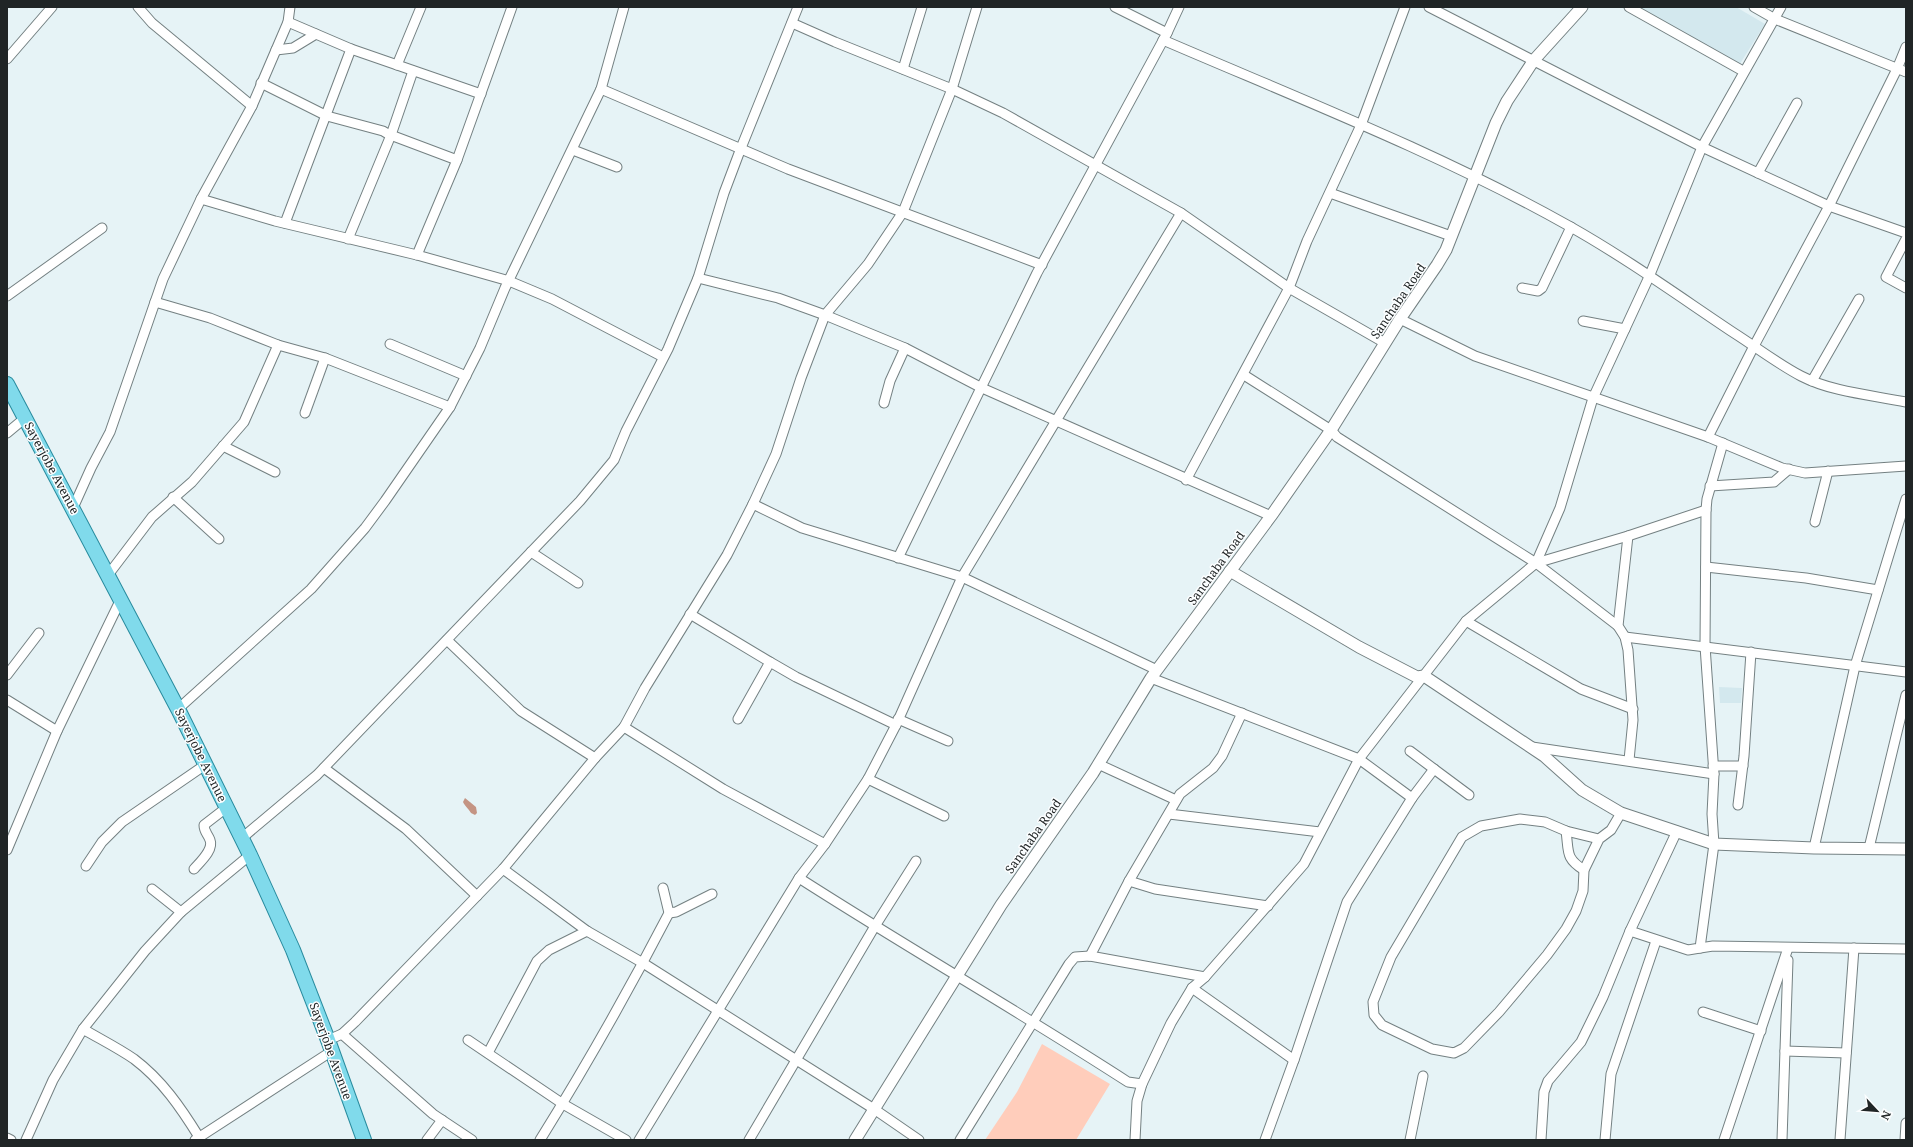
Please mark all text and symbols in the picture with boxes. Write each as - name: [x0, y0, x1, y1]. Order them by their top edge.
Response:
- street label: Sanchaba Road: [1366, 259, 1430, 342]
- street label: Sayerjobe Avenue: [21, 419, 83, 517]
- street label: Sanchaba Road: [1183, 527, 1249, 608]
- street label: Sayerjobe Avenue: [171, 705, 231, 805]
- street label: Sanchaba Road: [1001, 795, 1065, 877]
- street label: Sayerjobe Avenue: [306, 1000, 356, 1102]
- north arrow: [1857, 1091, 1897, 1131]
- text: N: [1878, 1108, 1895, 1123]

